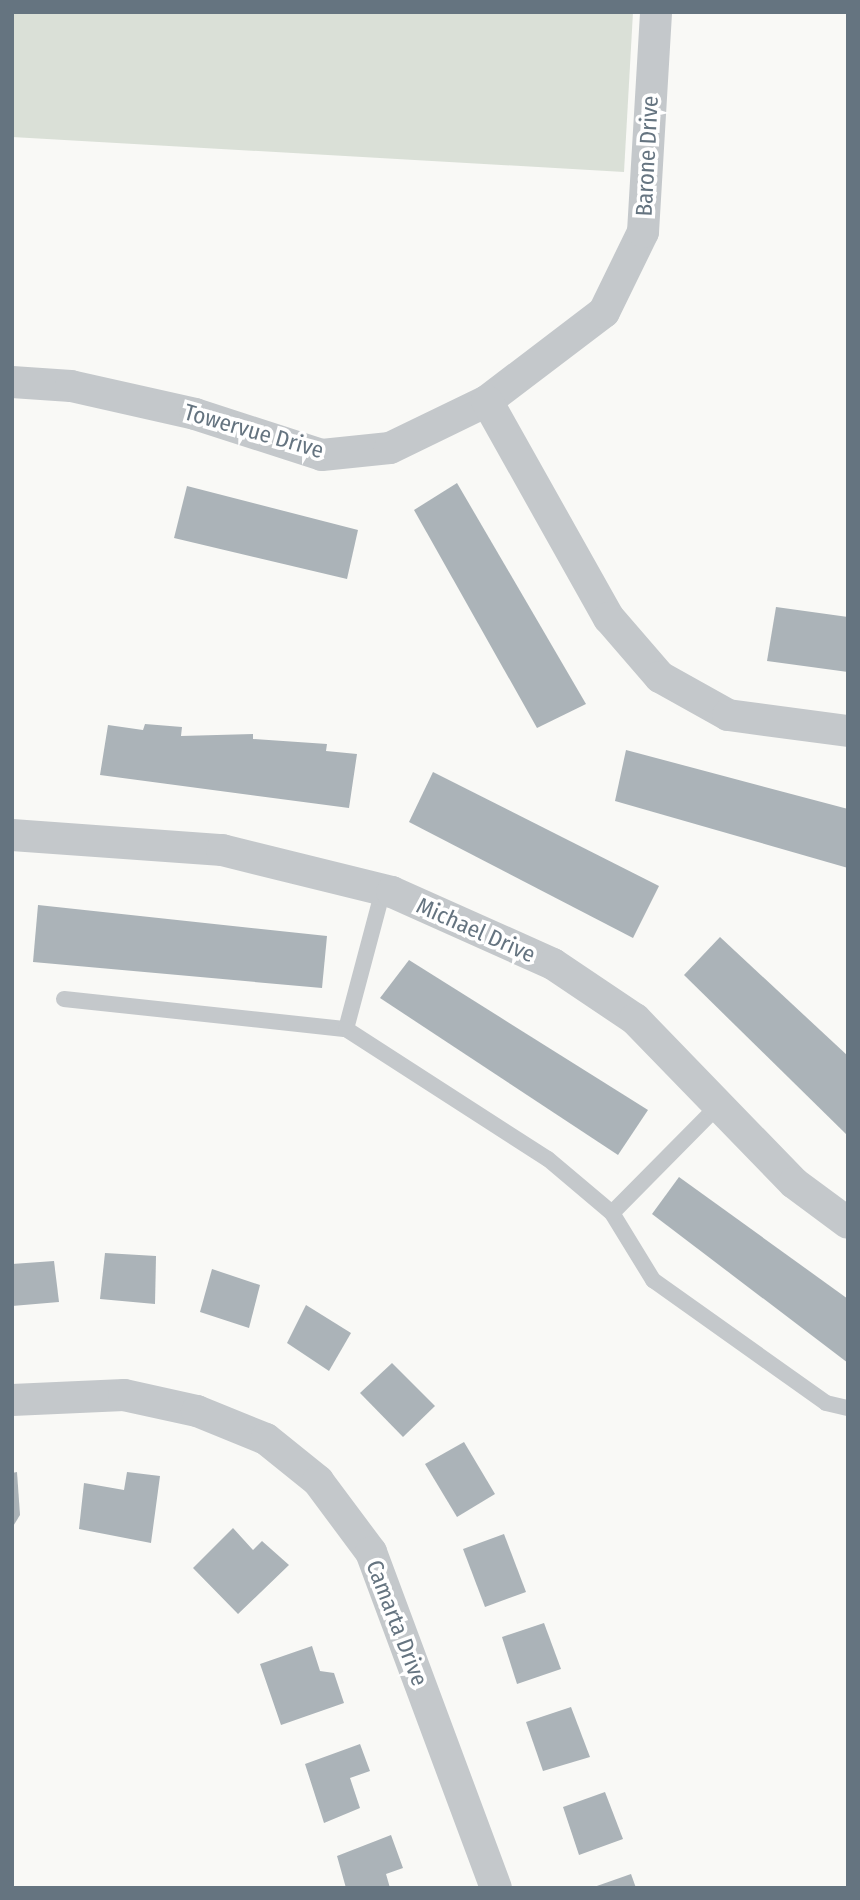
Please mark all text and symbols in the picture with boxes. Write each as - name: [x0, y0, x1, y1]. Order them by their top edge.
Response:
- street label: Barone Drive: [630, 95, 664, 217]
- street label: Towervue Drive: [181, 398, 327, 464]
- street label: Michael Drive: [412, 892, 540, 968]
- street label: Camarta Drive: [360, 1556, 434, 1690]

